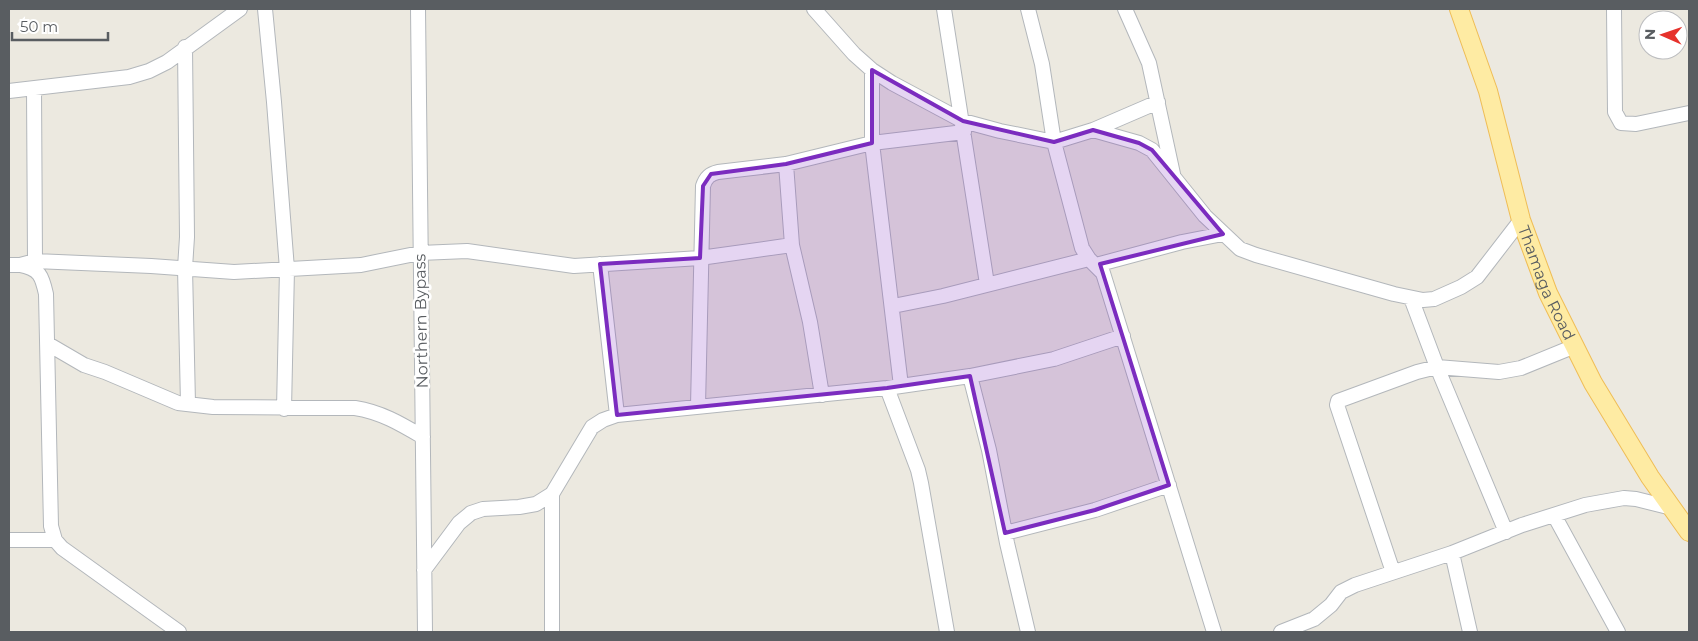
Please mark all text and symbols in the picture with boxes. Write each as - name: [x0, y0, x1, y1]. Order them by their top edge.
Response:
- scale bar: [12, 10, 109, 42]
- north arrow: [1638, 10, 1688, 60]
- text: 50 m: [20, 17, 58, 36]
- text: N: [1641, 29, 1659, 41]
- street label: Thamaga Road: [1514, 223, 1579, 343]
- street label: Northern Bypass: [410, 253, 432, 388]

